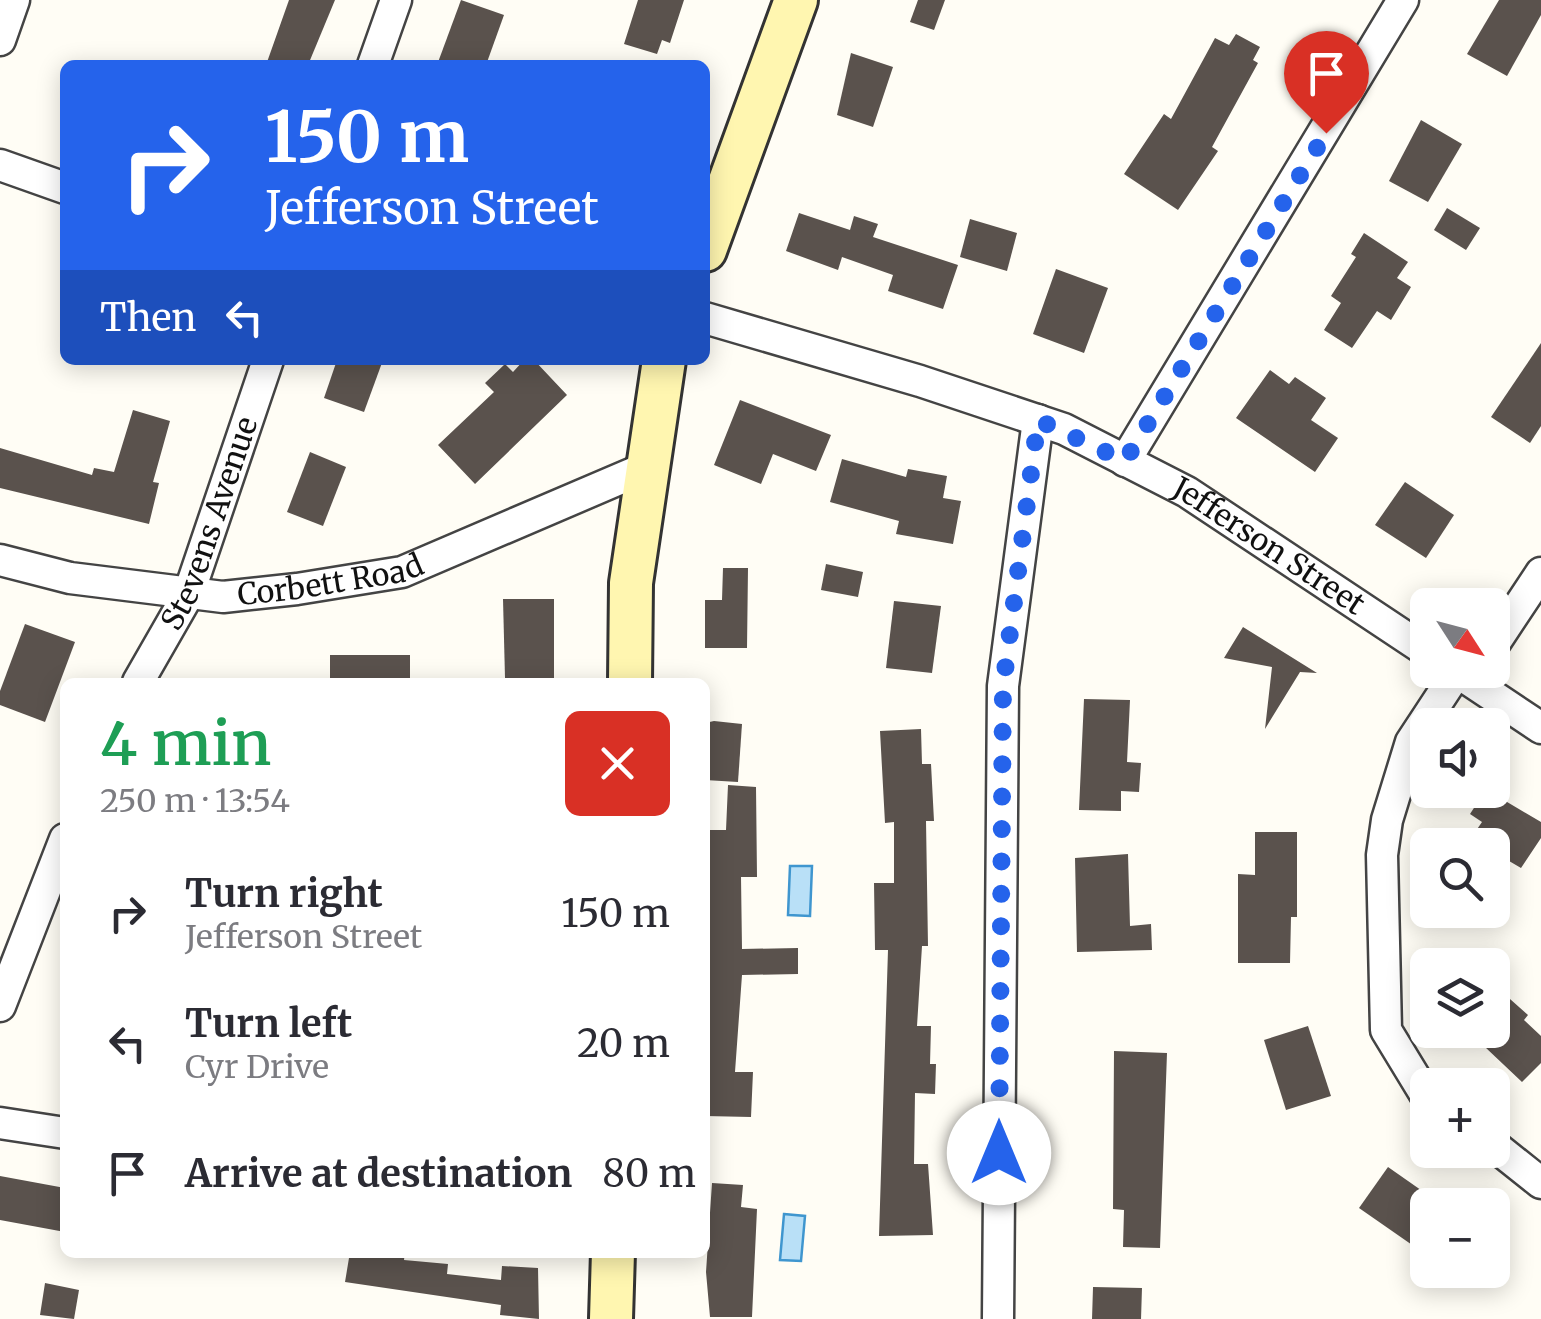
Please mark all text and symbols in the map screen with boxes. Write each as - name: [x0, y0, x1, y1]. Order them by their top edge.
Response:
- pin: [1284, 31, 1369, 134]
- icon: arrive: [1299, 46, 1354, 101]
- text: 150 m: [265, 93, 469, 181]
- icon: right: [100, 100, 230, 230]
- text: Jefferson Street: [265, 180, 599, 236]
- icon: left: [217, 290, 272, 345]
- text: Then: [100, 294, 197, 341]
- street label: Stevens Avenue: [152, 412, 265, 636]
- street label: Jefferson Street: [1166, 468, 1373, 623]
- street label: Corbett Road: [235, 545, 429, 613]
- north arrow: [1410, 588, 1510, 688]
- map controls: [1410, 588, 1510, 1288]
- text: 4 min: [100, 706, 271, 781]
- button: sound: [1410, 708, 1510, 808]
- button: close: [565, 711, 670, 816]
- text: 250 m · 13:54: [100, 781, 290, 821]
- button: search: [1410, 828, 1510, 928]
- text: Turn right: [185, 870, 383, 917]
- icon: right: [100, 886, 155, 941]
- text: 150 m: [561, 890, 670, 937]
- text: Jefferson Street: [185, 917, 422, 957]
- button: layers: [1410, 948, 1510, 1048]
- text: Turn left: [185, 1000, 352, 1047]
- icon: left: [100, 1016, 155, 1071]
- text: 20 m: [577, 1020, 670, 1067]
- text: Cyr Drive: [185, 1047, 329, 1087]
- button: +: [1410, 1068, 1510, 1168]
- position arrow: [947, 1101, 1051, 1205]
- icon: arrive: [100, 1146, 155, 1201]
- text: Arrive at destination: [185, 1150, 572, 1197]
- text: 80 m: [602, 1150, 696, 1197]
- button: −: [1410, 1188, 1510, 1288]

